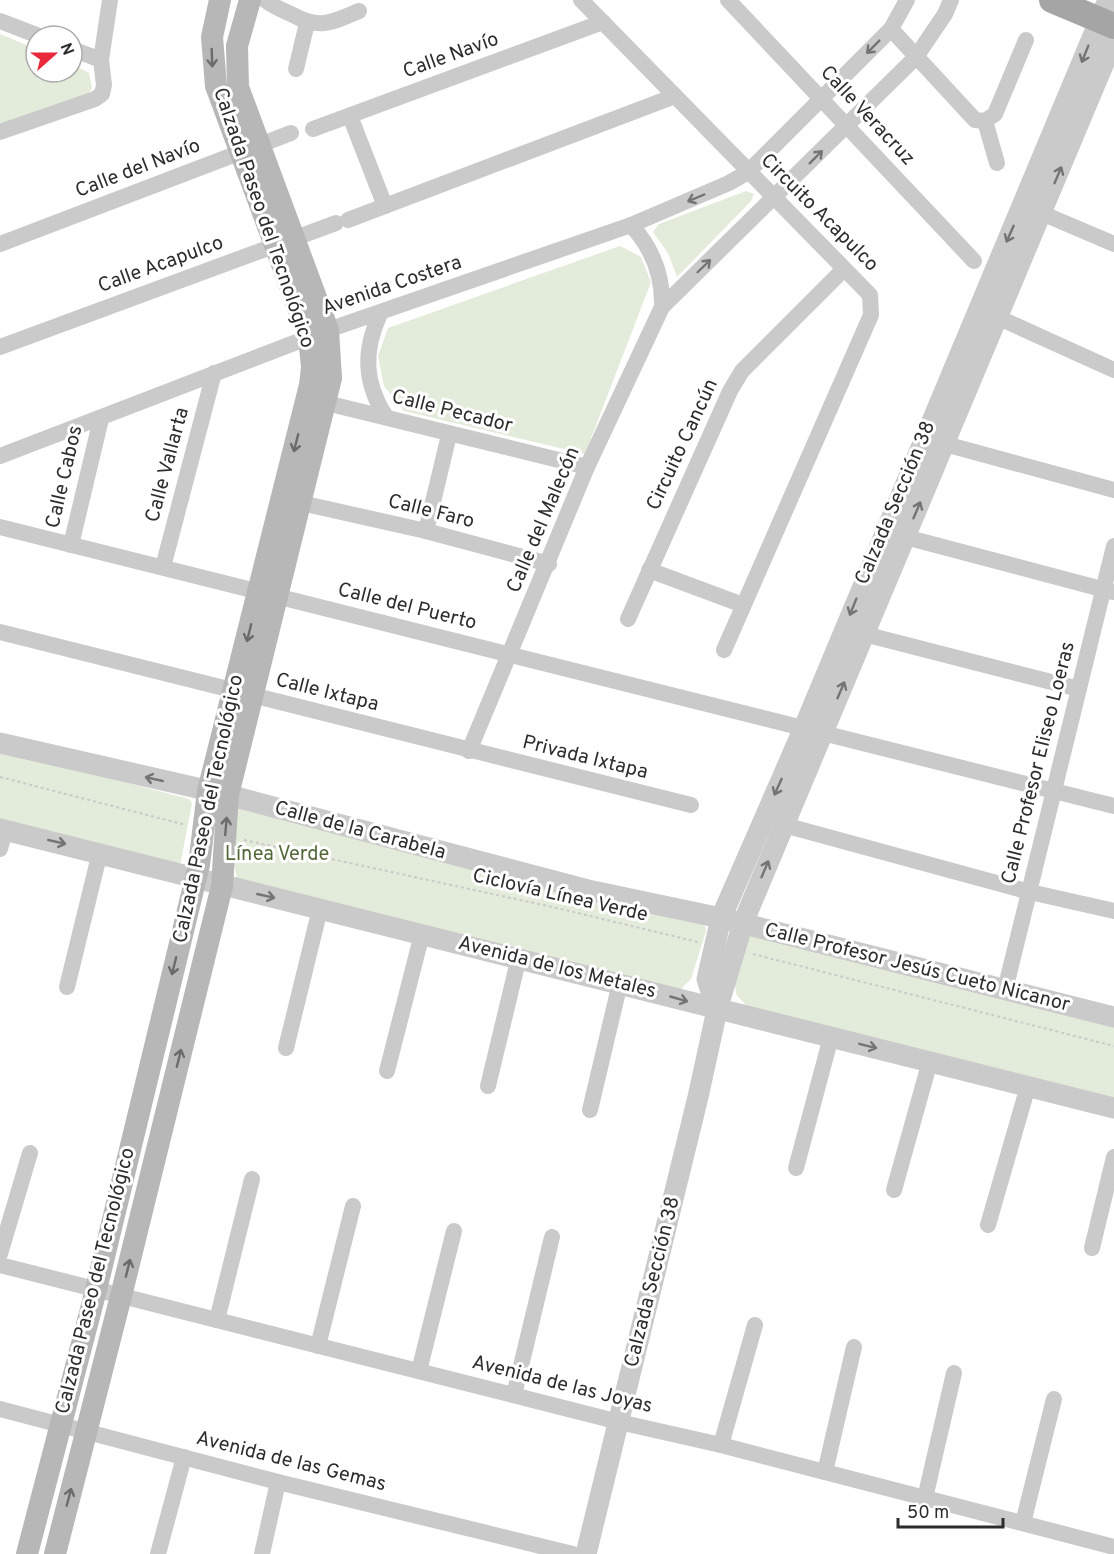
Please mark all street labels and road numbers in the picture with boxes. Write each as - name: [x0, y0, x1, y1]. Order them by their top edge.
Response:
- street label: Calle Navío: [400, 27, 502, 85]
- street label: Calle Veracruz: [814, 60, 920, 172]
- street label: Calzada Paseo del Tecnológico: [206, 84, 320, 352]
- street label: Calle del Navío: [72, 133, 204, 205]
- street label: Circuito Acapulco: [754, 148, 884, 278]
- street label: Calle Acapulco: [95, 230, 227, 300]
- street label: Avenida Costera: [319, 250, 465, 322]
- street label: Circuito Cancún: [641, 375, 725, 515]
- street label: Calle Pecador: [389, 384, 515, 440]
- street label: Calle Vallarta: [140, 405, 196, 525]
- street label: Calzada Sección 38: [850, 417, 942, 589]
- street label: Calle Cabos: [41, 423, 89, 531]
- street label: Calle del Malecón: [502, 443, 586, 597]
- street label: Calle Faro: [385, 489, 477, 535]
- street label: Calle del Puerto: [335, 577, 479, 637]
- street label: Calle Profesor Eliseo Loeras: [996, 639, 1082, 887]
- street label: Calle Ixtapa: [273, 668, 381, 718]
- street label: Calzada Paseo del Tecnológico: [168, 672, 250, 946]
- street label: Privada Ixtapa: [519, 730, 651, 786]
- street label: Calle de la Carabela: [272, 796, 448, 866]
- street label: Ciclovía Línea Verde: [470, 863, 650, 929]
- street label: Calle Profesor Jesús Cueto Nicanor: [762, 917, 1073, 1019]
- street label: Avenida de los Metales: [455, 931, 659, 1005]
- street label: Calzada Paseo del Tecnológico: [50, 1145, 142, 1417]
- street label: Calzada Sección 38: [619, 1194, 687, 1370]
- street label: Avenida de las Joyas: [469, 1350, 655, 1420]
- street label: Avenida de las Gemas: [193, 1426, 389, 1498]

